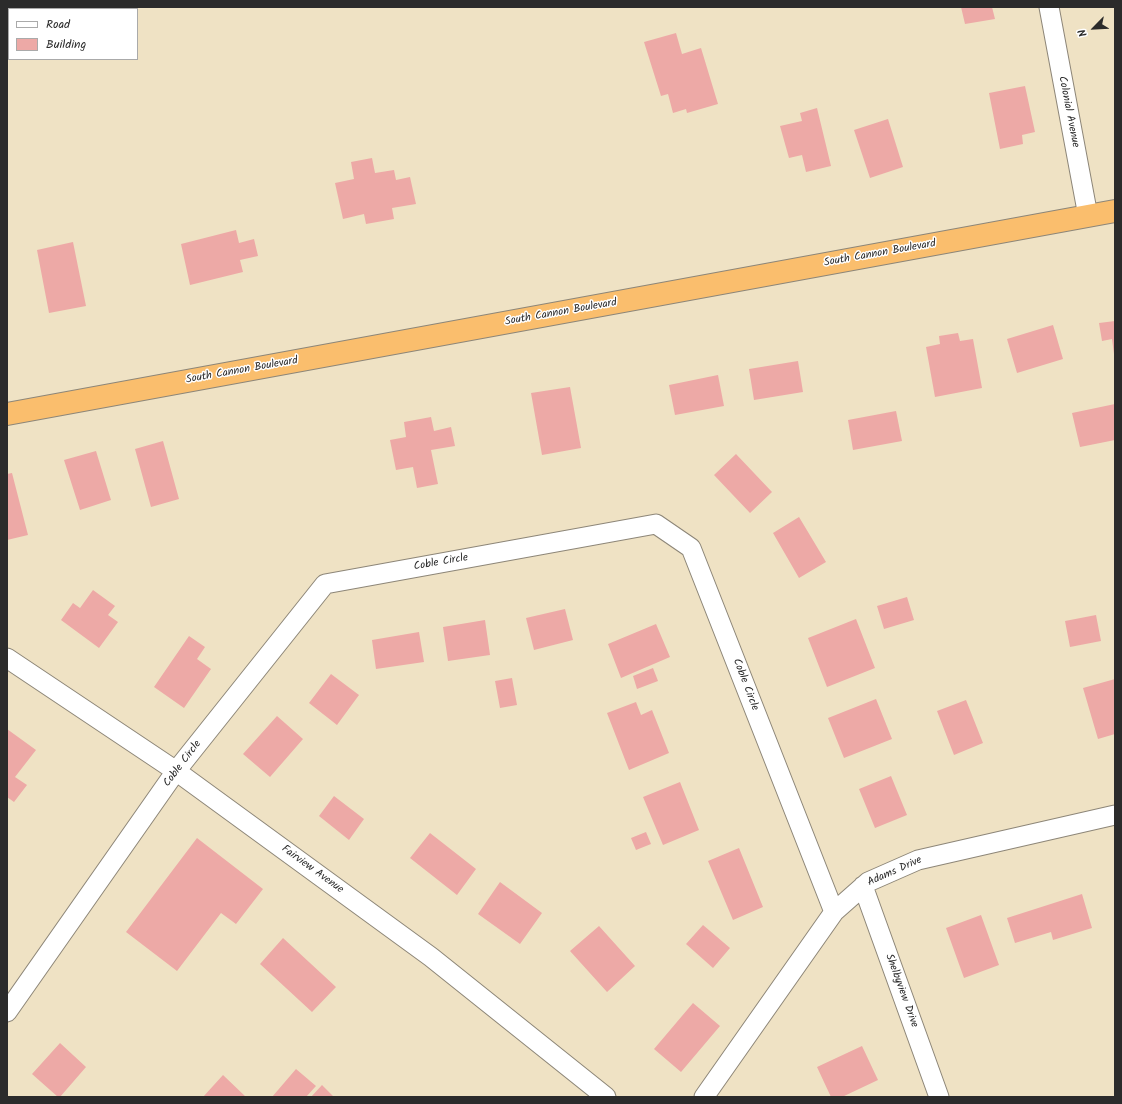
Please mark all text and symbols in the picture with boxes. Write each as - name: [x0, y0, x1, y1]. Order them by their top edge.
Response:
- legend: [8, 8, 138, 60]
- north arrow: [1074, 8, 1114, 48]
- text: Road: [46, 15, 70, 34]
- text: N: [1073, 26, 1093, 40]
- text: Building: [46, 35, 86, 54]
- street label: Colonial Avenue: [1055, 75, 1081, 149]
- street label: South Cannon Boulevard: [823, 238, 937, 270]
- street label: South Cannon Boulevard: [504, 297, 618, 329]
- street label: South Cannon Boulevard: [185, 355, 299, 387]
- street label: Coble Circle: [413, 552, 469, 574]
- street label: Coble Circle: [729, 657, 761, 713]
- street label: Coble Circle: [161, 738, 205, 790]
- street label: Fairview Avenue: [278, 843, 346, 897]
- street label: Adams Drive: [866, 854, 924, 890]
- street label: Shelbyview Drive: [882, 952, 920, 1030]

